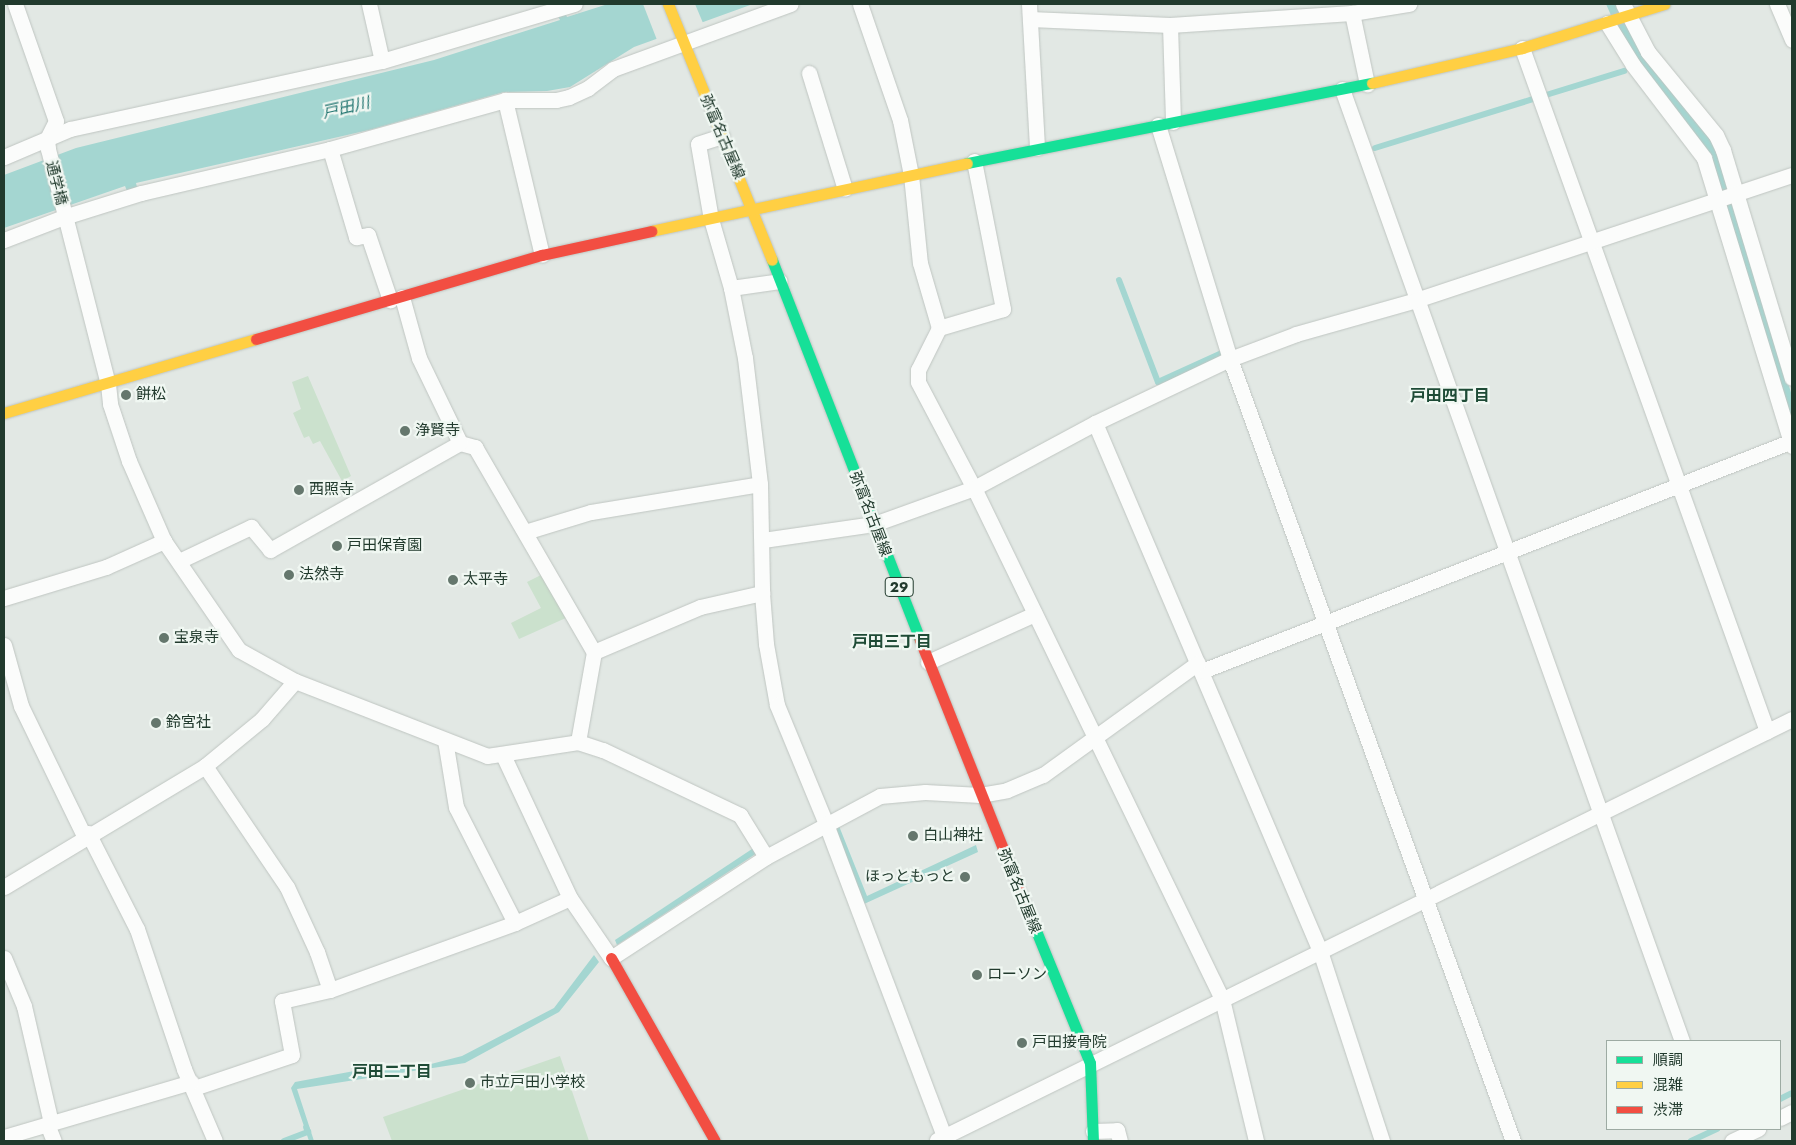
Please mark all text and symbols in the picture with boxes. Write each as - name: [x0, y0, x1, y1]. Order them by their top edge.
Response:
- street label: 弥富名古屋線: [696, 92, 748, 182]
- water label: 戸田川: [320, 93, 372, 123]
- street label: 通学橋: [42, 159, 70, 207]
- place label: 餅松: [136, 386, 166, 404]
- district label: 戸田四丁目: [1410, 386, 1490, 406]
- marker: 餅松: [120, 389, 132, 401]
- place label: 浄賢寺: [415, 422, 460, 440]
- marker: 浄賢寺: [399, 425, 411, 437]
- street label: 弥富名古屋線: [845, 469, 895, 559]
- place label: 西照寺: [309, 481, 354, 499]
- marker: 西照寺: [293, 484, 305, 496]
- place label: 戸田保育園: [347, 537, 422, 555]
- marker: 戸田保育園: [331, 540, 343, 552]
- place label: 法然寺: [299, 566, 344, 584]
- marker: 法然寺: [283, 569, 295, 581]
- place label: 太平寺: [463, 571, 508, 589]
- marker: 太平寺: [447, 574, 459, 586]
- road number: 29: [884, 576, 914, 598]
- place label: 宝泉寺: [174, 629, 219, 647]
- marker: 宝泉寺: [158, 632, 170, 644]
- district label: 戸田三丁目: [852, 632, 932, 652]
- place label: 鈴宮社: [166, 714, 211, 732]
- marker: 鈴宮社: [150, 717, 162, 729]
- place label: 白山神社: [923, 827, 983, 845]
- marker: 白山神社: [907, 830, 919, 842]
- street label: 弥富名古屋線: [994, 846, 1044, 936]
- place label: ほっともっと: [865, 868, 955, 886]
- marker: ほっともっと: [959, 871, 971, 883]
- place label: ローソン: [987, 966, 1047, 984]
- marker: ローソン: [971, 969, 983, 981]
- place label: 戸田接骨院: [1032, 1034, 1107, 1052]
- marker: 戸田接骨院: [1016, 1037, 1028, 1049]
- legend: [1606, 1040, 1781, 1130]
- text: 順調: [1653, 1049, 1683, 1071]
- district label: 戸田二丁目: [352, 1062, 432, 1082]
- place label: 市立戸田小学校: [480, 1074, 585, 1092]
- text: 混雑: [1653, 1074, 1683, 1096]
- marker: 市立戸田小学校: [464, 1077, 476, 1089]
- text: 渋滞: [1653, 1099, 1683, 1121]

